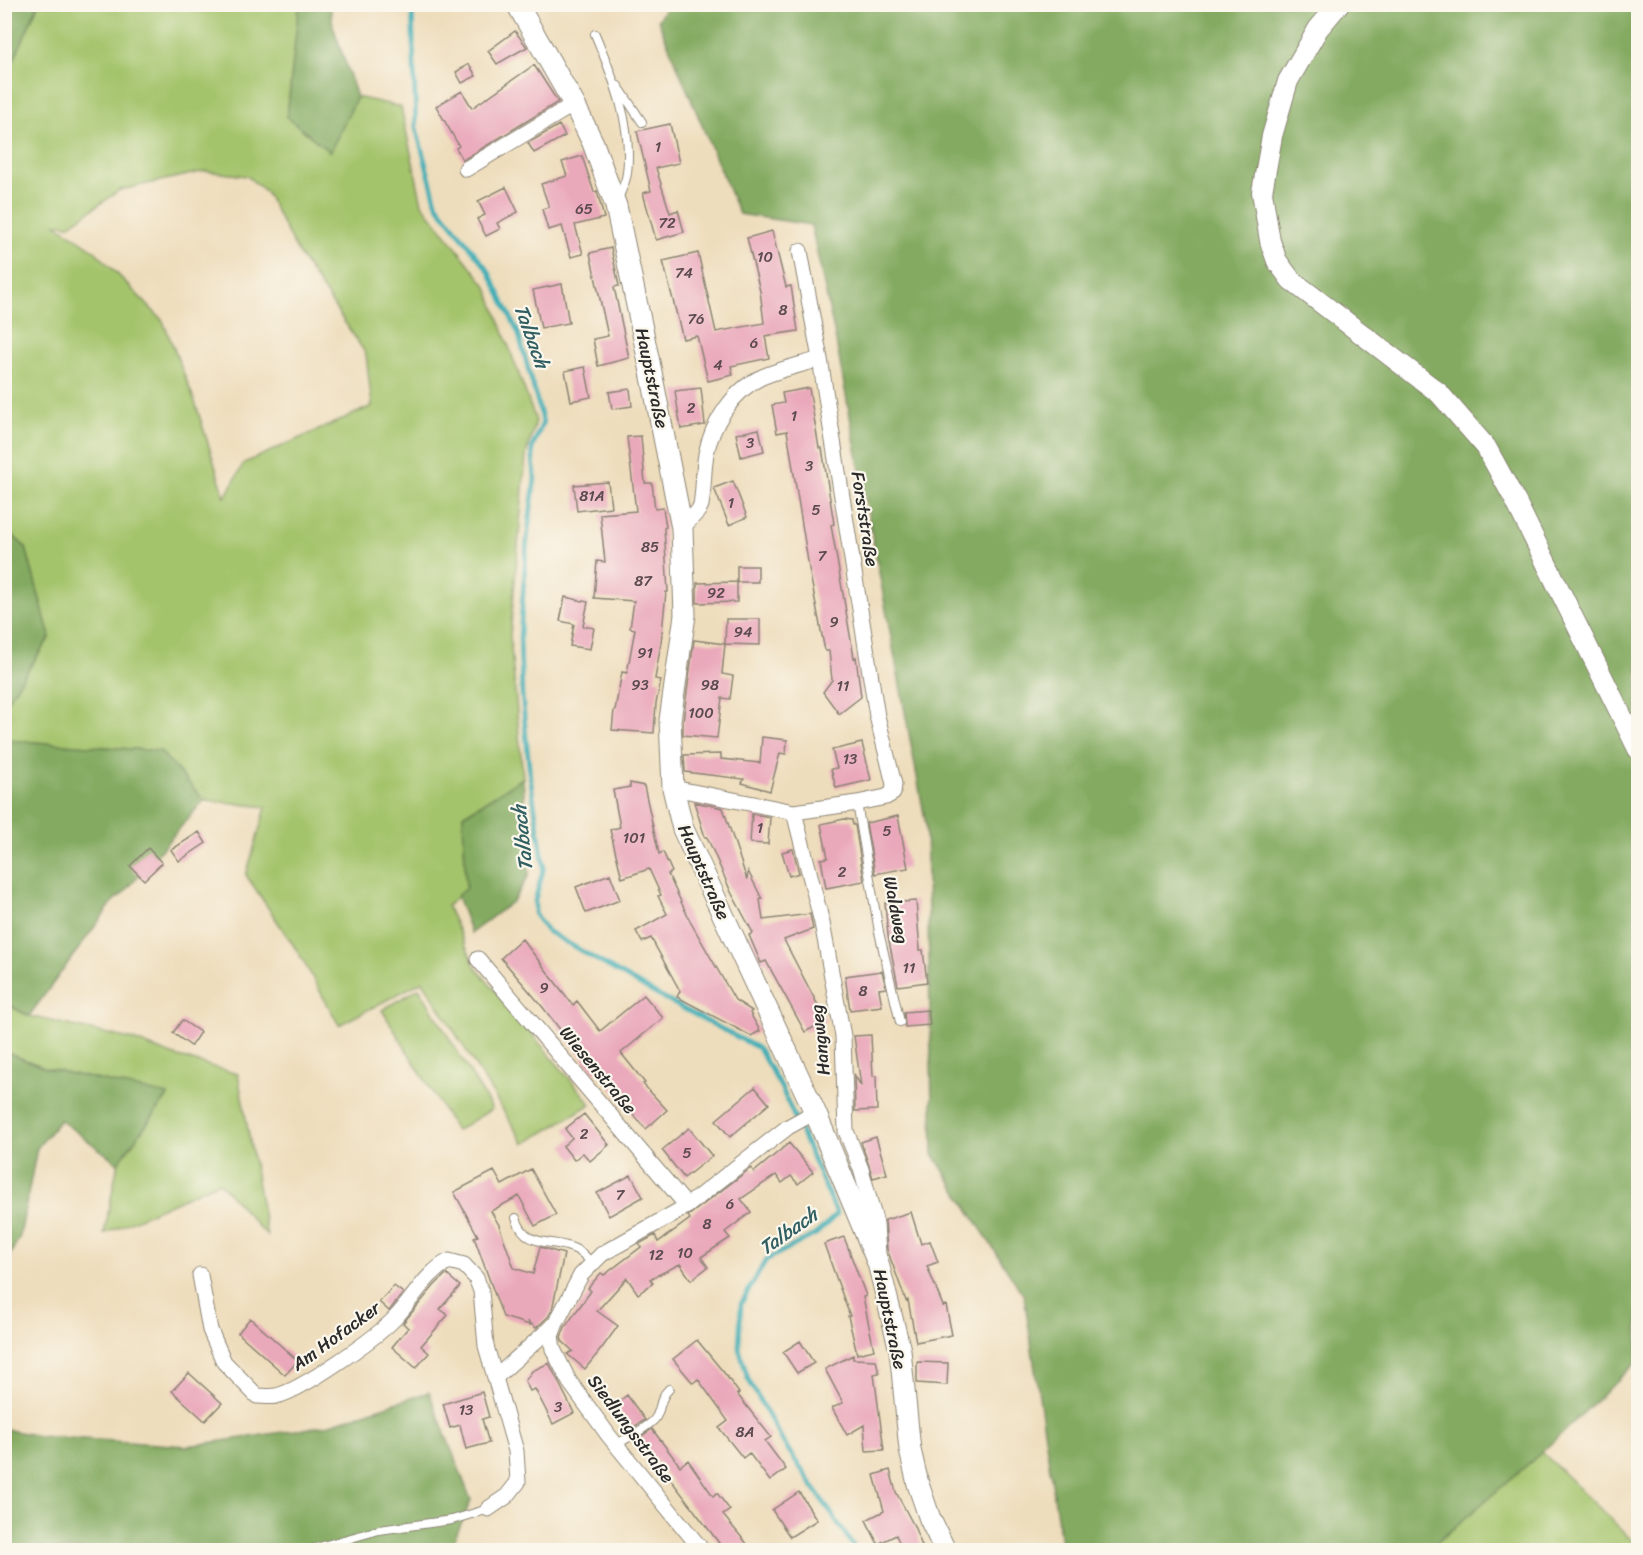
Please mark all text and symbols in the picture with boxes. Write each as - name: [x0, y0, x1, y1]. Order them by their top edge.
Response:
- house number: 1: [655, 134, 661, 160]
- house number: 65: [575, 196, 593, 222]
- house number: 72: [658, 210, 676, 236]
- house number: 10: [757, 244, 773, 270]
- house number: 74: [675, 260, 693, 286]
- house number: 8: [778, 297, 788, 323]
- water label: Talbach: [504, 299, 560, 375]
- house number: 76: [687, 306, 705, 332]
- street label: Hauptstraße: [626, 325, 678, 431]
- house number: 6: [750, 330, 758, 356]
- house number: 4: [713, 352, 723, 378]
- house number: 2: [687, 395, 696, 421]
- house number: 1: [791, 403, 797, 429]
- house number: 3: [746, 430, 754, 456]
- house number: 3: [805, 453, 813, 479]
- street label: Forststraße: [842, 469, 888, 569]
- house number: 81A: [579, 483, 605, 509]
- house number: 1: [728, 490, 734, 516]
- house number: 5: [811, 497, 821, 523]
- house number: 85: [641, 534, 659, 560]
- house number: 7: [818, 543, 828, 569]
- house number: 87: [634, 568, 653, 594]
- house number: 92: [707, 580, 725, 606]
- house number: 9: [829, 609, 839, 635]
- house number: 94: [734, 619, 752, 645]
- house number: 91: [637, 640, 653, 666]
- house number: 93: [631, 672, 649, 698]
- house number: 98: [701, 672, 719, 698]
- house number: 11: [837, 673, 849, 699]
- house number: 100: [688, 700, 714, 726]
- house number: 13: [843, 746, 857, 772]
- water label: Talbach: [501, 802, 543, 873]
- house number: 1: [757, 815, 763, 841]
- house number: 5: [882, 818, 892, 844]
- street label: Hauptstraße: [669, 819, 739, 925]
- house number: 101: [623, 825, 645, 851]
- house number: 2: [838, 859, 847, 885]
- street label: Waldweg: [874, 873, 918, 947]
- house number: 11: [903, 955, 915, 981]
- house number: 9: [539, 975, 549, 1001]
- house number: 8: [858, 978, 868, 1004]
- street label: Hangweg: [800, 1003, 840, 1077]
- street label: Wiesenstraße: [551, 1018, 645, 1122]
- house number: 2: [580, 1121, 589, 1147]
- house number: 5: [682, 1140, 692, 1166]
- house number: 7: [616, 1182, 626, 1208]
- house number: 6: [726, 1191, 734, 1217]
- water label: Talbach: [751, 1197, 827, 1265]
- house number: 8: [702, 1211, 712, 1237]
- house number: 10: [677, 1240, 693, 1266]
- house number: 12: [648, 1242, 664, 1268]
- street label: Hauptstraße: [864, 1266, 916, 1372]
- street label: Am Hofacker: [284, 1292, 389, 1380]
- street label: Siedlungsstraße: [579, 1367, 683, 1491]
- house number: 3: [554, 1394, 562, 1420]
- house number: 13: [459, 1397, 473, 1423]
- house number: 8A: [736, 1419, 754, 1445]

